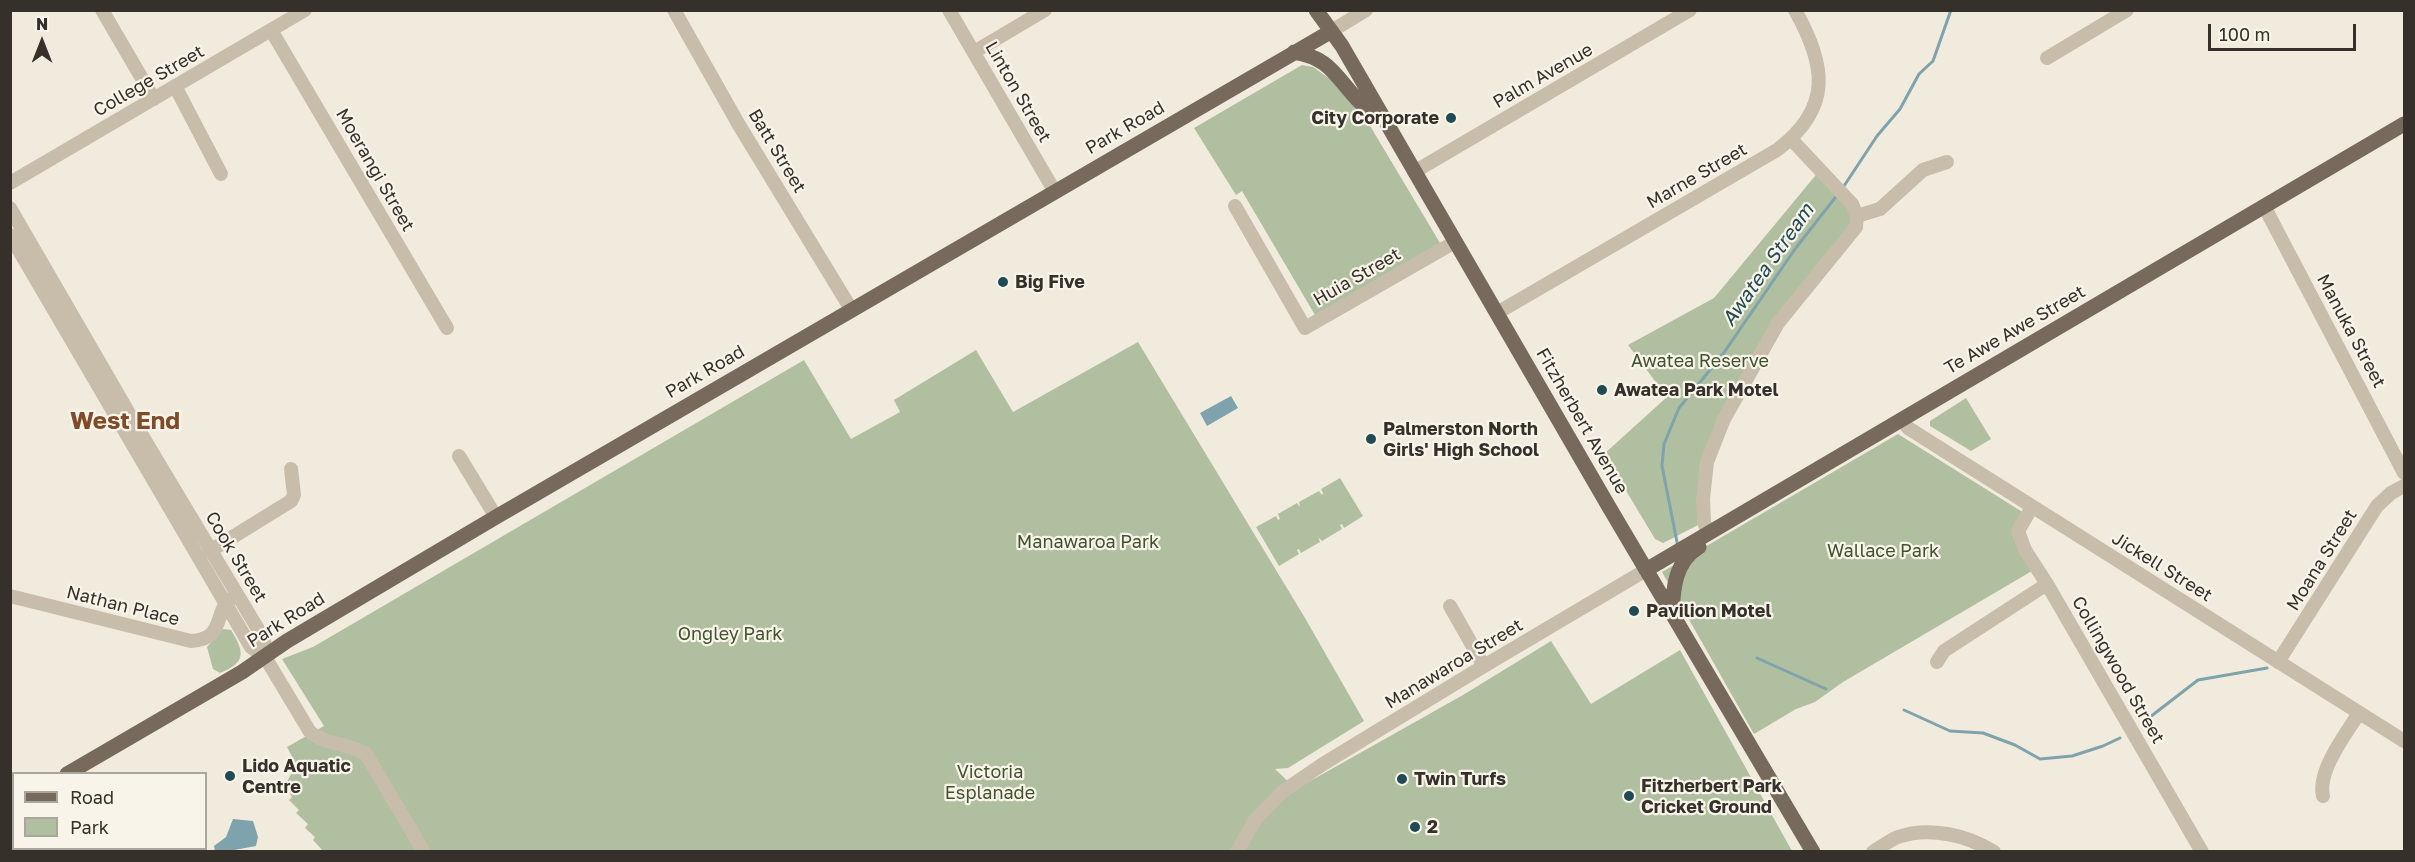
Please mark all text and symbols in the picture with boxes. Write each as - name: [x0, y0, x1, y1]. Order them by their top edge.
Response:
- north arrow: [12, 12, 72, 72]
- scale bar: [2211, 12, 2360, 50]
- text: N: [36, 14, 48, 34]
- text: 100 m: [2219, 23, 2270, 45]
- street label: Linton Street: [980, 38, 1056, 146]
- street label: Palm Avenue: [1489, 39, 1597, 113]
- street label: College Street: [90, 41, 208, 121]
- street label: Park Road: [1082, 97, 1168, 159]
- street label: Moerangi Street: [331, 105, 419, 235]
- street label: Batt Street: [744, 105, 810, 197]
- place label: City Corporate: [1311, 107, 1439, 129]
- marker: City Corporate: [1444, 111, 1458, 125]
- street label: Marne Street: [1643, 139, 1751, 213]
- water label: Awatea Stream: [1717, 199, 1819, 331]
- street label: Huia Street: [1309, 243, 1405, 311]
- place label: Big Five: [1015, 271, 1085, 293]
- street label: Manuka Street: [2312, 271, 2390, 391]
- marker: Big Five: [996, 275, 1010, 289]
- street label: Te Awe Awe Street: [1941, 281, 2089, 379]
- street label: Park Road: [662, 341, 748, 403]
- street label: Fitzherbert Avenue: [1531, 344, 1633, 498]
- park label: Awatea Reserve: [1631, 350, 1769, 372]
- place label: Awatea Park Motel: [1614, 379, 1778, 401]
- marker: Awatea Park Motel: [1595, 383, 1609, 397]
- district label: West End: [70, 407, 180, 435]
- place label: Palmerston North Girls' High School: [1383, 418, 1539, 460]
- marker: Palmerston North Girls' High School: [1364, 432, 1378, 446]
- street label: Moana Street: [2282, 505, 2362, 615]
- street label: Cook Street: [201, 508, 271, 606]
- street label: Jickell Street: [2108, 528, 2216, 606]
- park label: Manawaroa Park: [1017, 531, 1159, 553]
- park label: Wallace Park: [1827, 540, 1939, 562]
- street label: Nathan Place: [64, 582, 182, 630]
- street label: Park Road: [243, 588, 329, 652]
- street label: Collingwood Street: [2067, 593, 2169, 747]
- place label: Pavilion Motel: [1646, 600, 1771, 622]
- marker: Pavilion Motel: [1627, 604, 1641, 618]
- street label: Manawaroa Street: [1381, 614, 1527, 714]
- park label: Ongley Park: [678, 623, 782, 645]
- place label: Lido Aquatic Centre: [242, 755, 351, 798]
- park label: Victoria Esplanade: [945, 761, 1035, 804]
- place label: Twin Turfs: [1414, 768, 1506, 790]
- marker: Lido Aquatic Centre: [223, 769, 237, 783]
- legend: [12, 772, 207, 850]
- marker: Twin Turfs: [1395, 772, 1409, 786]
- place label: Fitzherbert Park Cricket Ground: [1641, 775, 1782, 818]
- text: Road: [70, 786, 114, 808]
- marker: Fitzherbert Park Cricket Ground: [1622, 789, 1636, 803]
- text: Park: [70, 816, 109, 838]
- place label: 2: [1427, 816, 1438, 838]
- marker: 2: [1408, 820, 1422, 834]

